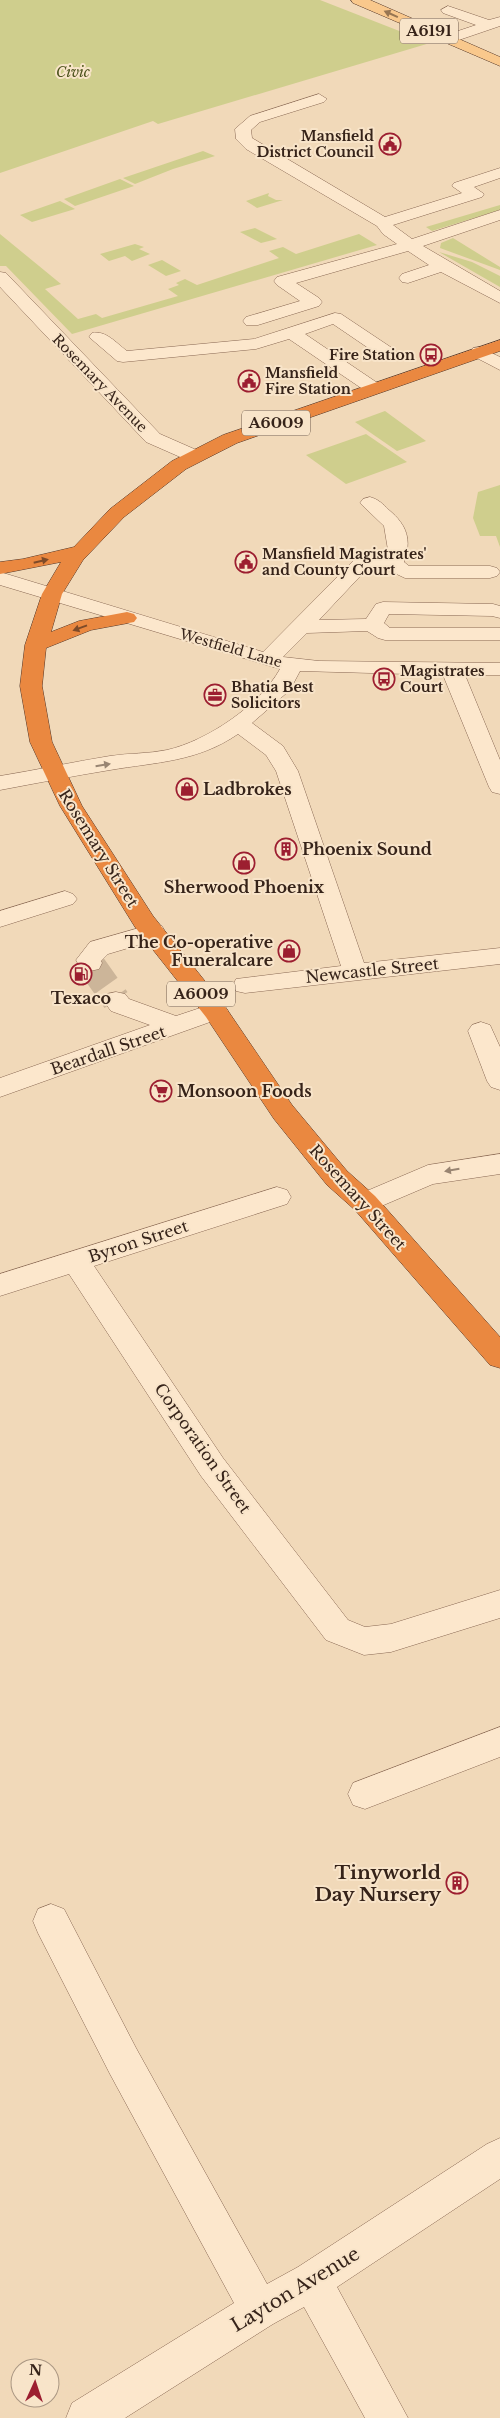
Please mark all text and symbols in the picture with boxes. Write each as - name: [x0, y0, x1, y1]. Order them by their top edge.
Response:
- one-way arrow: [384, 10, 398, 18]
- road number: A6191: [400, 18, 458, 44]
- park label: Civic: [56, 63, 91, 81]
- place label: Mansfield District Council: [256, 127, 374, 161]
- public building icon: Mansfield District Council: [378, 132, 402, 156]
- street label: Rosemary Avenue: [49, 330, 151, 436]
- bus stop icon: Fire Station: [419, 343, 443, 367]
- place label: Fire Station: [329, 346, 415, 364]
- place label: Mansfield Fire Station: [265, 364, 351, 398]
- public building icon: Mansfield Fire Station: [237, 369, 261, 393]
- road number: A6009: [242, 410, 310, 436]
- place label: Mansfield Magistrates' and County Court: [262, 545, 427, 579]
- public building icon: Mansfield Magistrates' and County Court: [234, 550, 258, 574]
- one-way arrow: [33, 557, 48, 565]
- street label: Westfield Lane: [177, 624, 284, 671]
- one-way arrow: [73, 625, 88, 632]
- place label: Magistrates Court: [400, 662, 485, 696]
- bus stop icon: Magistrates Court: [372, 667, 396, 691]
- place label: Bhatia Best Solicitors: [231, 678, 314, 712]
- office icon: Bhatia Best Solicitors: [203, 683, 227, 707]
- one-way arrow: [95, 760, 111, 768]
- shop icon: Ladbrokes: [175, 777, 199, 801]
- place label: Ladbrokes: [203, 779, 292, 799]
- street label: Rosemary Street: [55, 785, 143, 911]
- building icon: Phoenix Sound: [274, 837, 298, 861]
- place label: Phoenix Sound: [302, 839, 432, 859]
- shop icon: Sherwood Phoenix: [232, 851, 256, 875]
- place label: Sherwood Phoenix: [164, 877, 325, 897]
- place label: The Co-operative Funeralcare: [125, 932, 273, 970]
- shop icon: The Co-operative Funeralcare: [277, 939, 301, 963]
- street label: Newcastle Street: [304, 953, 440, 987]
- fuel station icon: Texaco: [69, 962, 93, 986]
- road number: A6009: [167, 982, 235, 1006]
- place label: Texaco: [51, 988, 111, 1008]
- street label: Beardall Street: [48, 1021, 168, 1079]
- supermarket icon: Monsoon Foods: [149, 1079, 173, 1103]
- place label: Monsoon Foods: [177, 1081, 312, 1101]
- street label: Rosemary Street: [305, 1140, 411, 1254]
- one-way arrow: [443, 1167, 459, 1175]
- street label: Byron Street: [86, 1215, 190, 1267]
- street label: Corporation Street: [151, 1379, 255, 1517]
- place label: Tinyworld Day Nursery: [314, 1861, 442, 1906]
- building icon: Tinyworld Day Nursery: [445, 1871, 469, 1895]
- street label: Layton Avenue: [227, 2242, 364, 2337]
- north arrow: [10, 2358, 60, 2408]
- text: N: [29, 2361, 43, 2379]

